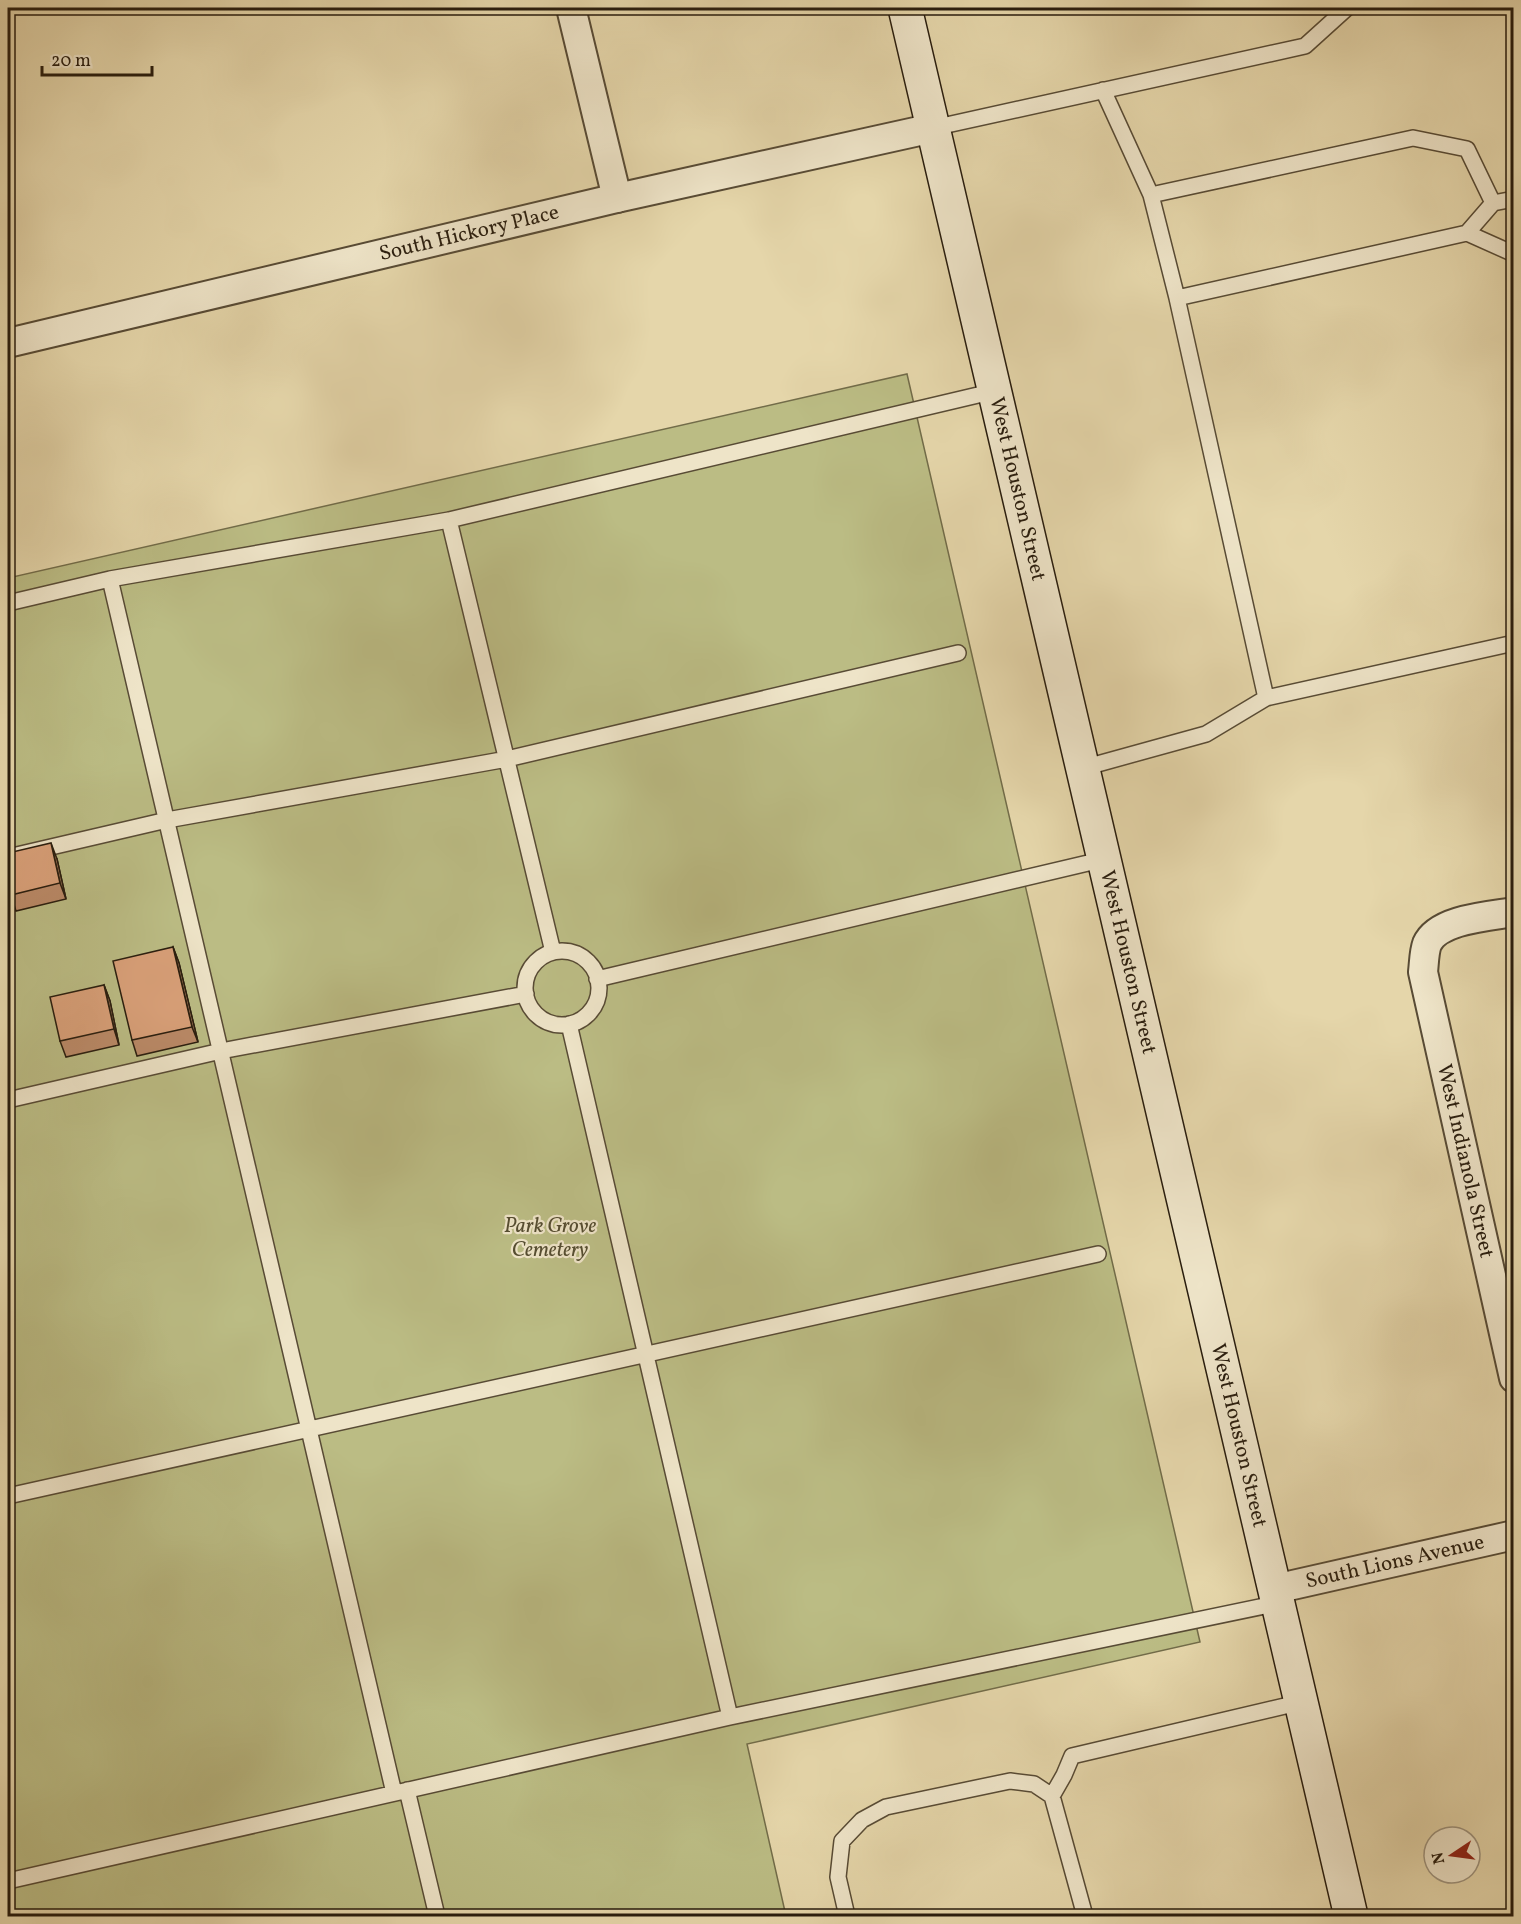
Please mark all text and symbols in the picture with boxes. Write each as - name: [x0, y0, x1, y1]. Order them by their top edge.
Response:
- scale bar: [42, 39, 152, 77]
- text: 20 m: [51, 49, 91, 74]
- street label: South Hickory Place: [376, 198, 562, 269]
- street label: West Houston Street: [982, 394, 1053, 584]
- street label: West Houston Street: [1093, 867, 1164, 1057]
- street label: West Indianola Street: [1430, 1061, 1501, 1261]
- park label: Park Grove Cemetery: [504, 1212, 596, 1265]
- street label: West Houston Street: [1203, 1341, 1274, 1530]
- street label: South Lions Avenue: [1303, 1528, 1487, 1596]
- north arrow: [1422, 1825, 1482, 1885]
- text: N: [1427, 1849, 1451, 1866]

